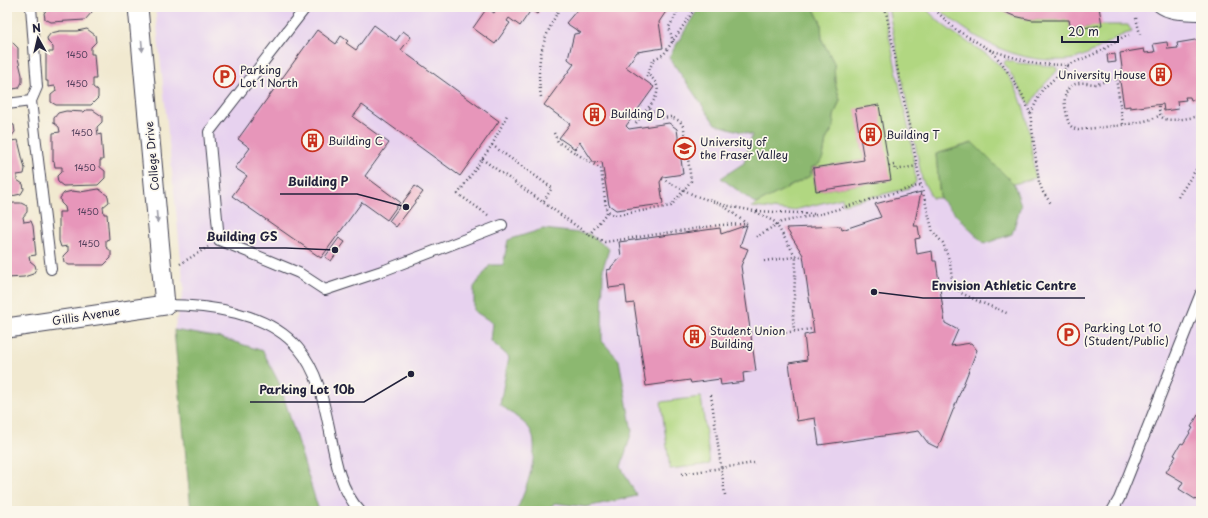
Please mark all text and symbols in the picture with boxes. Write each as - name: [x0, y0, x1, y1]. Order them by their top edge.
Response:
- north arrow: [18, 18, 58, 58]
- scale bar: [1062, 18, 1118, 44]
- text: N: [31, 19, 42, 37]
- text: 20 m: [1068, 22, 1099, 40]
- one-way arrow: [139, 40, 145, 52]
- house number: 1450: [66, 47, 88, 61]
- place label: Parking Lot 1 North: [240, 61, 298, 91]
- building icon: University House: [1148, 62, 1174, 88]
- parking icon: Parking Lot 1 North: [212, 63, 238, 89]
- place label: University House: [1058, 66, 1146, 83]
- house number: 1450: [66, 76, 88, 90]
- building icon: Building D: [582, 101, 608, 127]
- place label: Building D: [610, 105, 665, 122]
- street label: College Drive: [140, 121, 163, 191]
- building icon: Building T: [858, 122, 884, 148]
- house number: 1450: [71, 125, 93, 139]
- place label: Building T: [886, 126, 940, 143]
- building icon: Building C: [300, 128, 326, 154]
- place label: Building C: [328, 132, 383, 149]
- place label: University of the Fraser Valley: [700, 133, 788, 163]
- school or university icon: University of the Fraser Valley: [672, 135, 698, 161]
- house number: 1450: [74, 160, 96, 174]
- callout: Building P: [280, 170, 357, 194]
- text: Building P: [288, 172, 348, 190]
- house number: 1450: [77, 204, 99, 218]
- one-way arrow: [154, 211, 160, 223]
- callout: Building GS: [199, 224, 286, 248]
- text: Building GS: [207, 227, 278, 245]
- house number: 1450: [78, 236, 100, 250]
- callout: Envision Athletic Centre: [923, 274, 1085, 298]
- text: Envision Athletic Centre: [932, 276, 1077, 294]
- street label: Gillis Avenue: [51, 302, 121, 329]
- place label: Parking Lot 10 (Student/Public): [1084, 319, 1169, 349]
- parking icon: Parking Lot 10 (Student/Public): [1056, 321, 1082, 347]
- place label: Student Union Building: [710, 322, 785, 352]
- building icon: Student Union Building: [682, 324, 708, 350]
- callout: Parking Lot 10b: [250, 378, 364, 402]
- text: Parking Lot 10b: [259, 380, 355, 398]

